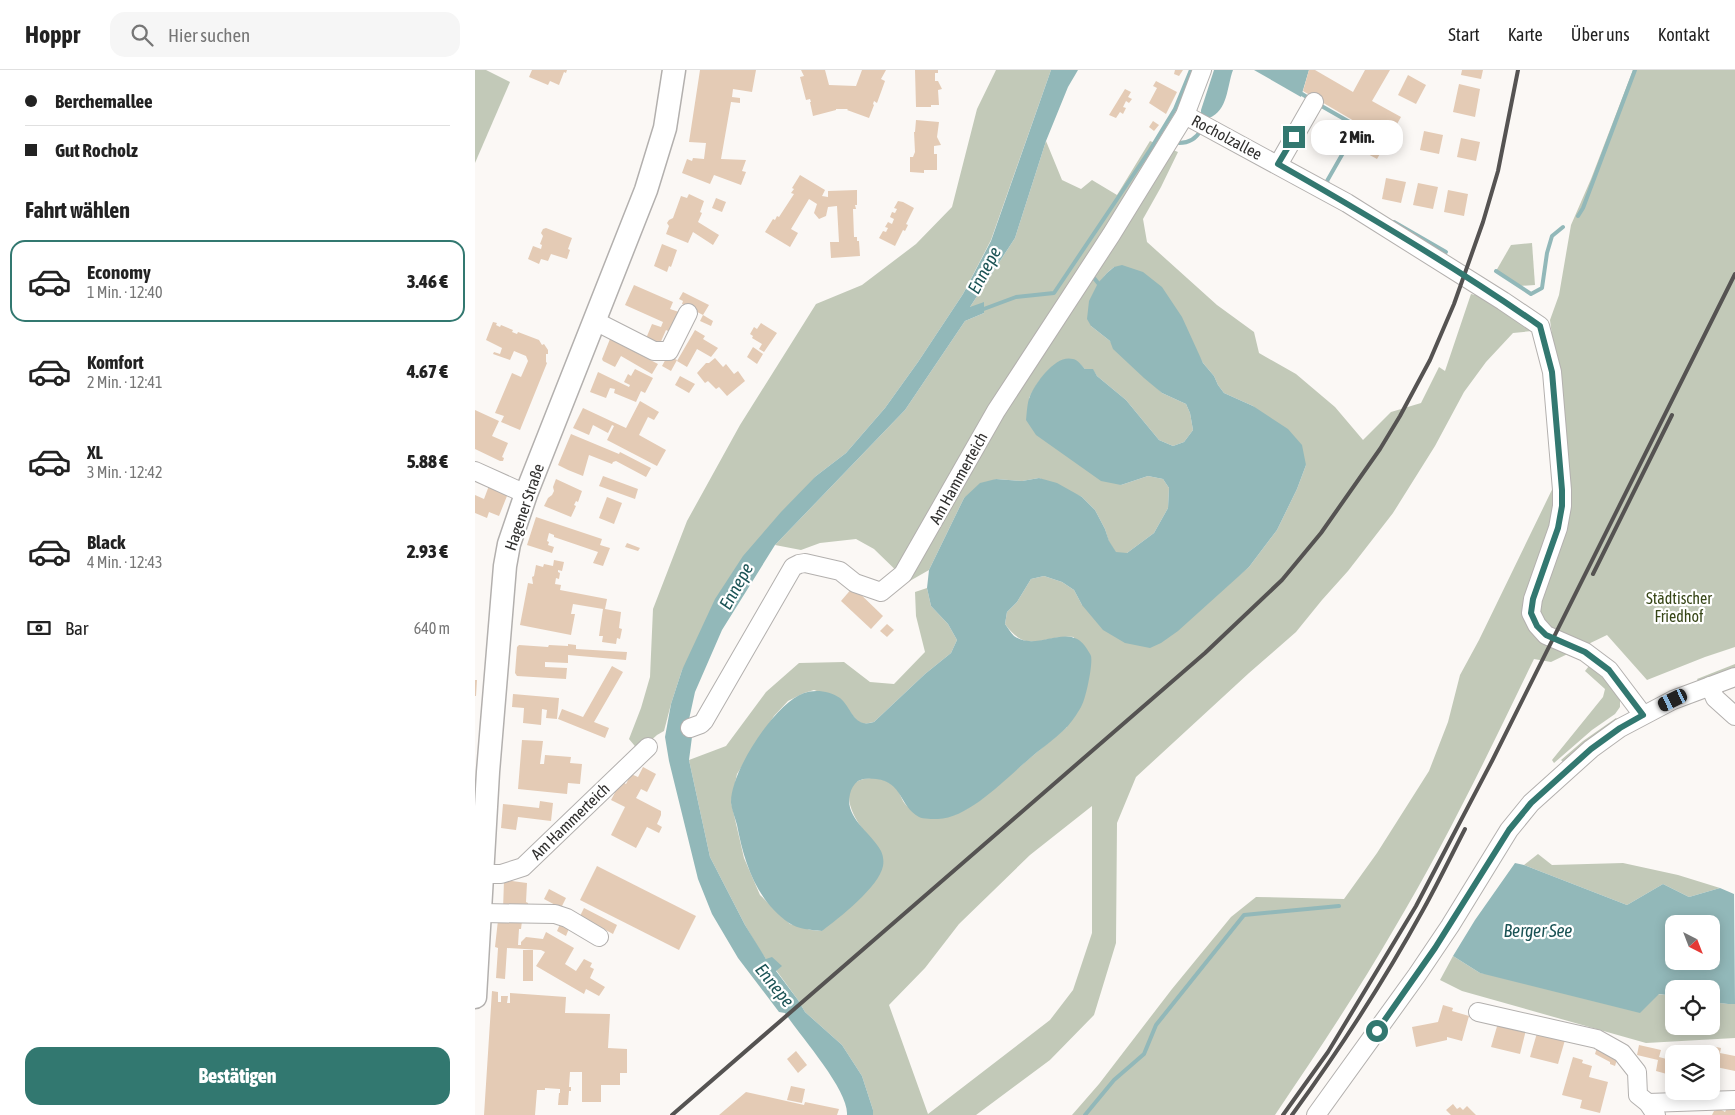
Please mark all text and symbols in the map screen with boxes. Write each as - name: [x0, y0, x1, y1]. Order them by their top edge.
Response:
- search box: [110, 12, 460, 57]
- text: Hoppr: [25, 21, 80, 48]
- icon: search: [128, 21, 156, 49]
- text: Hier suchen: [168, 24, 250, 46]
- text: Start: [1448, 24, 1480, 45]
- text: Karte: [1508, 24, 1543, 45]
- text: Über uns: [1571, 24, 1630, 45]
- text: Kontakt: [1658, 24, 1710, 45]
- text: Berchemallee: [55, 90, 153, 112]
- street label: Rocholzallee: [1189, 111, 1265, 163]
- callout: 2 Min.: [1311, 120, 1404, 154]
- route end: [1283, 126, 1305, 148]
- text: 2 Min.: [1340, 128, 1374, 146]
- text: Gut Rocholz: [55, 139, 138, 161]
- text: Fahrt wählen: [25, 197, 130, 223]
- water label: Ennepe: [963, 243, 1005, 297]
- icon: car: [27, 259, 72, 304]
- text: Economy: [87, 261, 151, 283]
- text: 3.46 €: [407, 270, 448, 292]
- text: 1 Min. · 12:40: [87, 283, 162, 301]
- icon: car: [27, 349, 72, 394]
- text: Komfort: [87, 351, 144, 373]
- text: 4.67 €: [407, 360, 448, 382]
- text: 2 Min. · 12:41: [87, 373, 162, 391]
- street label: Am Hammerteich: [925, 429, 991, 527]
- icon: car: [27, 439, 72, 484]
- text: XL: [87, 441, 103, 463]
- text: 5.88 €: [407, 450, 448, 472]
- street label: Hagener Straße: [501, 461, 548, 553]
- text: 3 Min. · 12:42: [87, 463, 162, 481]
- icon: car: [27, 529, 72, 574]
- text: Black: [87, 531, 125, 553]
- text: 2.93 €: [407, 540, 448, 562]
- text: 4 Min. · 12:43: [87, 553, 162, 571]
- water label: Ennepe: [715, 559, 757, 613]
- park label: Städtischer Friedhof: [1646, 589, 1712, 625]
- icon: cash: [25, 614, 53, 642]
- text: Bar: [65, 617, 88, 639]
- text: 640 m: [414, 619, 450, 637]
- car: [1656, 687, 1689, 713]
- street label: Am Hammerteich: [527, 779, 613, 863]
- north arrow: [1665, 915, 1720, 970]
- map controls: [1665, 915, 1720, 1100]
- water label: Berger See: [1503, 920, 1573, 941]
- water label: Ennepe: [751, 959, 799, 1011]
- button: locate: [1665, 980, 1720, 1035]
- route start: [1366, 1020, 1388, 1042]
- button: layers: [1665, 1045, 1720, 1100]
- button: Bestätigen: [25, 1047, 450, 1105]

